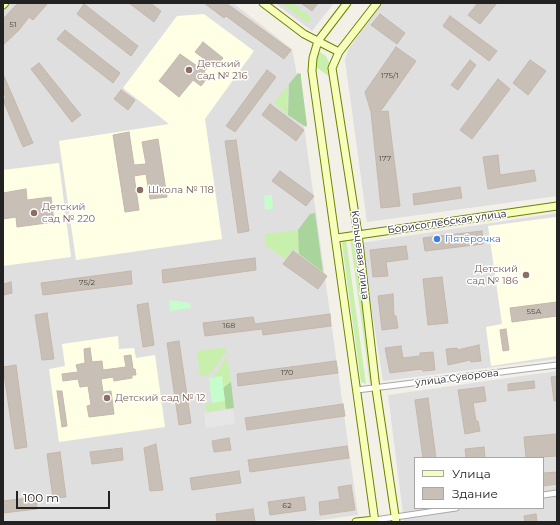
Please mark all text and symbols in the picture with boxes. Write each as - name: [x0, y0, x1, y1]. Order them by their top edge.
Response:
- house number: 51: [9, 20, 17, 30]
- place label: Детский сад № 216: [197, 58, 248, 82]
- marker: Детский сад № 216: [184, 65, 194, 75]
- house number: 175/1: [381, 71, 399, 81]
- house number: 177: [379, 154, 391, 164]
- place label: Школа № 118: [148, 184, 214, 196]
- marker: Школа № 118: [135, 185, 145, 195]
- place label: Детский сад № 220: [42, 201, 95, 224]
- marker: Детский сад № 220: [29, 208, 39, 218]
- street label: Борисоглебская улица: [387, 208, 507, 236]
- street label: Кольцевая улица: [349, 210, 371, 300]
- place label: Пятёрочка: [445, 233, 501, 245]
- marker: Пятёрочка: [432, 234, 442, 244]
- place label: Детский сад № 186: [467, 263, 518, 286]
- marker: Детский сад № 186: [521, 270, 531, 280]
- house number: 75/2: [79, 278, 95, 288]
- house number: 55А: [527, 307, 541, 317]
- house number: 168: [223, 321, 235, 331]
- street label: улица Суворова: [415, 367, 499, 389]
- house number: 170: [281, 368, 293, 378]
- place label: Детский сад № 12: [115, 392, 206, 404]
- marker: Детский сад № 12: [102, 393, 112, 403]
- legend: [414, 457, 544, 509]
- text: Улица: [452, 466, 491, 481]
- scale bar: [18, 483, 112, 509]
- text: Здание: [452, 486, 498, 501]
- text: 100 m: [23, 490, 59, 505]
- house number: 62: [282, 501, 292, 511]

